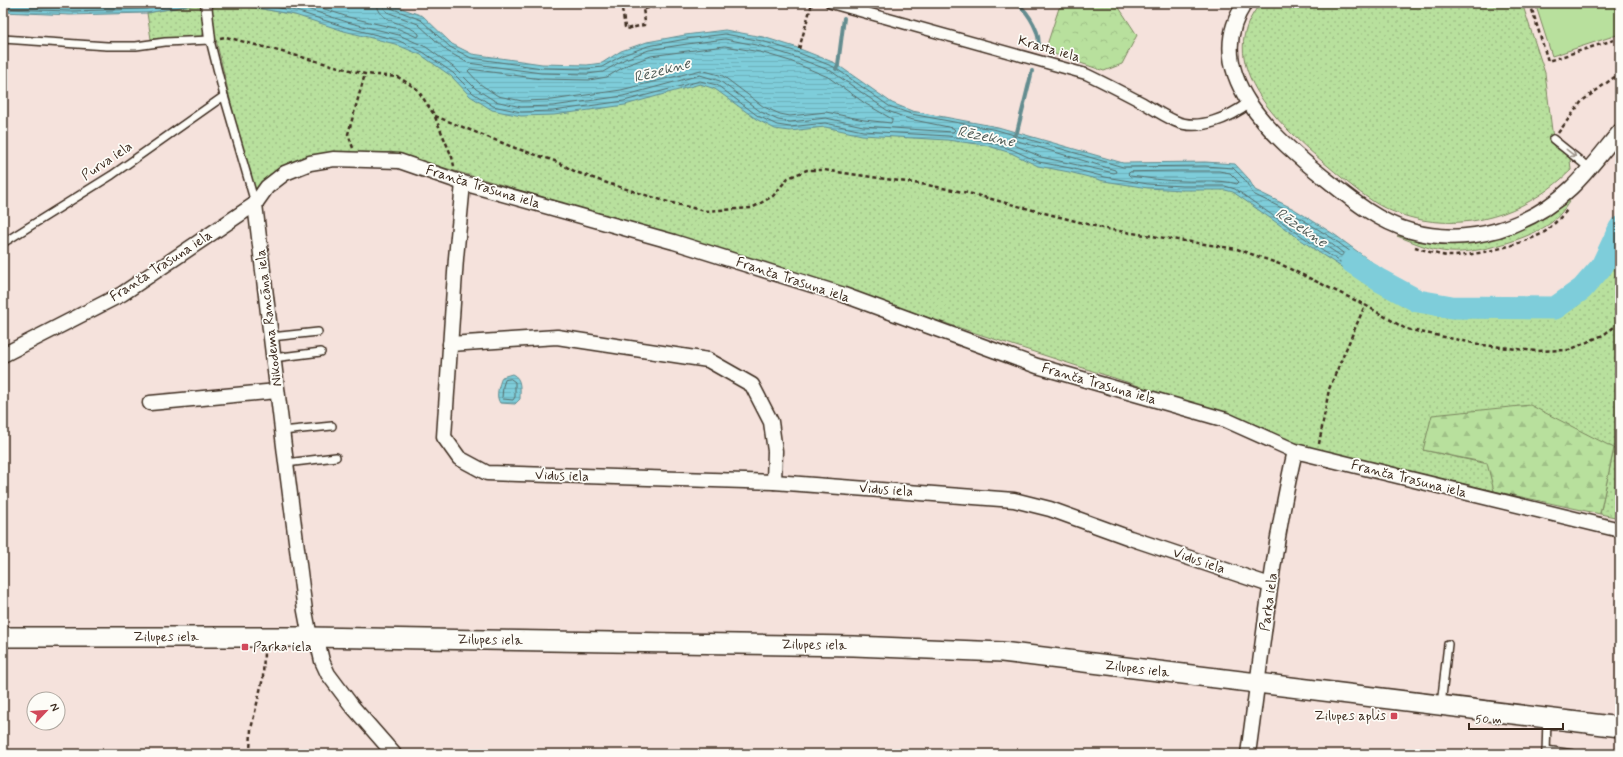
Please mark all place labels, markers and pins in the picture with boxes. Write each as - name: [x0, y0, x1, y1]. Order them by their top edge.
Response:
- place label: Parka iela: [253, 638, 312, 656]
- marker: Parka iela: [240, 642, 250, 652]
- place label: Zilupes aplis: [1314, 707, 1386, 725]
- marker: Zilupes aplis: [1389, 711, 1399, 721]

